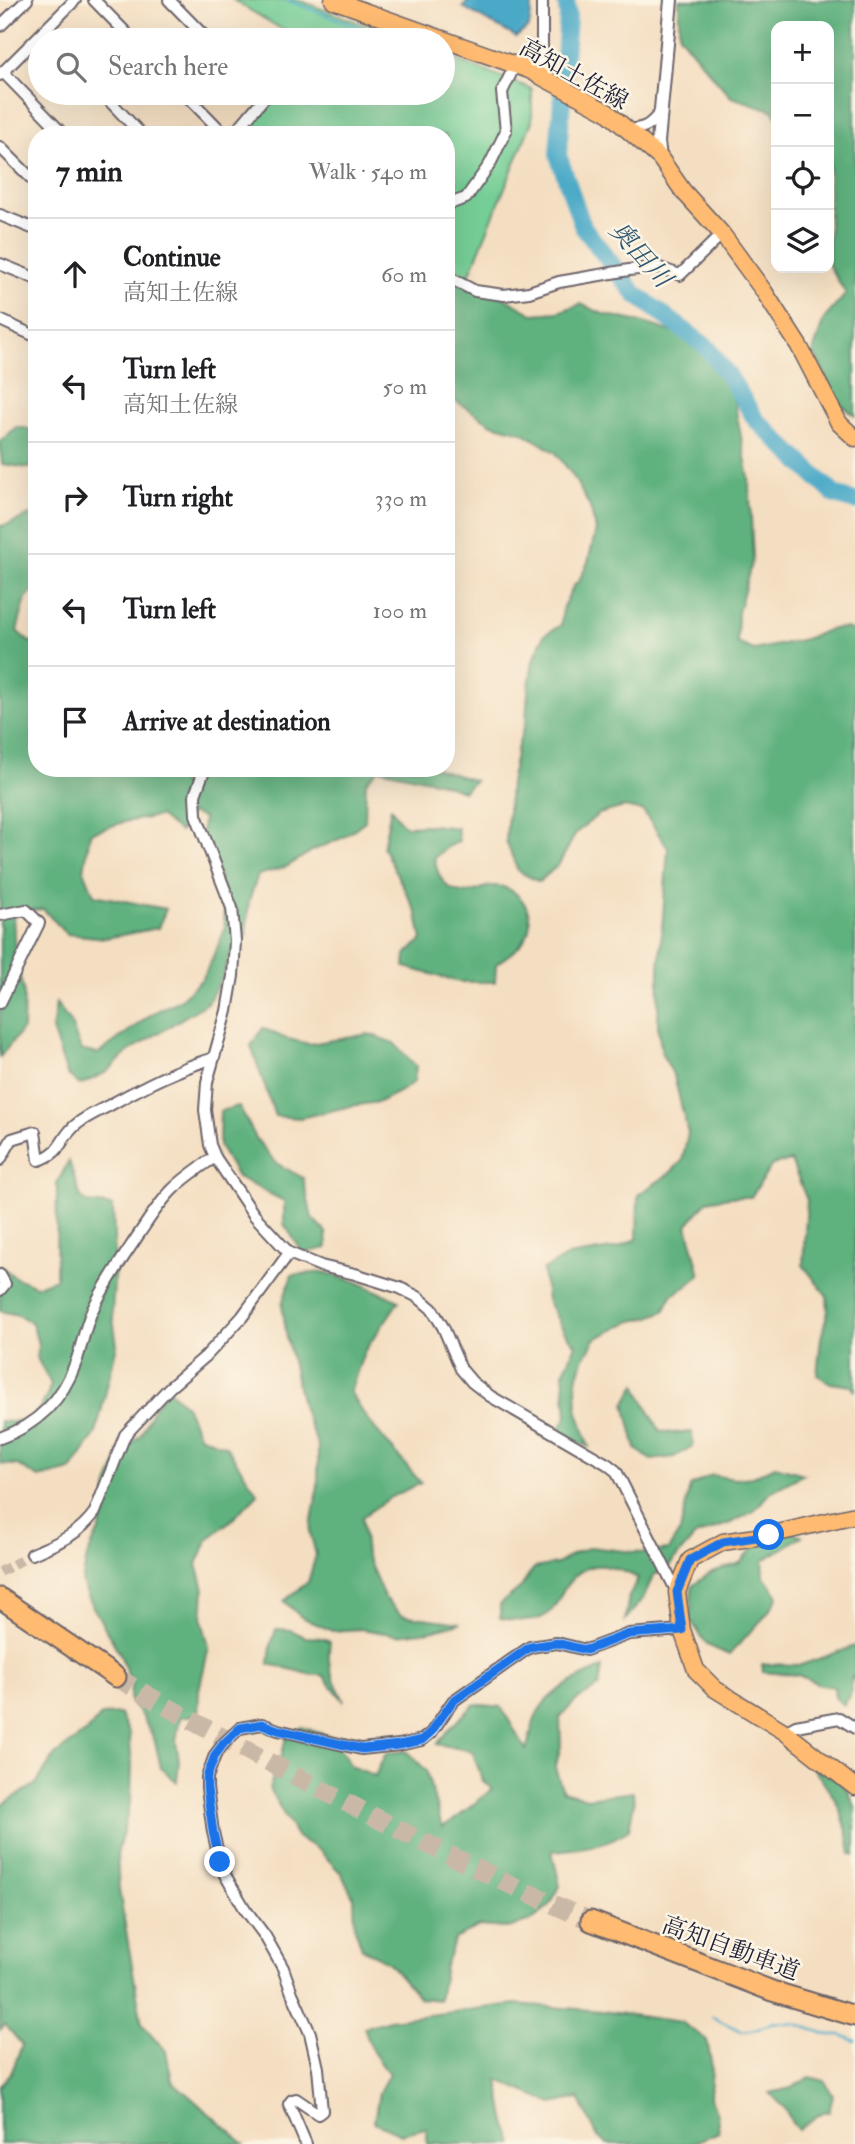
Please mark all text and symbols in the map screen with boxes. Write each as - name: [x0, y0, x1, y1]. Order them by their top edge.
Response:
- map controls: [771, 21, 834, 273]
- button: +: [771, 21, 834, 84]
- search box: [28, 28, 455, 105]
- street label: 高知土佐線: [514, 32, 634, 117]
- icon: search: [52, 48, 90, 86]
- text: Search here: [108, 51, 228, 83]
- button: −: [771, 84, 834, 147]
- button: locate: [771, 147, 834, 210]
- text: 7 min: [56, 153, 123, 190]
- text: Walk · 540 m: [309, 157, 427, 186]
- button: layers: [771, 210, 834, 273]
- water label: 奥田川: [602, 215, 680, 297]
- text: Continue: [123, 242, 221, 274]
- icon: ahead: [56, 255, 94, 293]
- text: 60 m: [381, 260, 427, 289]
- text: 高知土佐線: [123, 278, 238, 307]
- text: Turn left: [123, 354, 216, 386]
- icon: left: [56, 367, 94, 405]
- text: 50 m: [383, 372, 427, 401]
- text: 高知土佐線: [123, 390, 238, 419]
- icon: right: [56, 479, 94, 517]
- text: Turn right: [123, 482, 233, 514]
- text: 330 m: [375, 484, 427, 513]
- icon: left: [56, 591, 94, 629]
- text: Turn left: [123, 594, 216, 626]
- text: 100 m: [373, 596, 427, 625]
- icon: arrive: [56, 703, 94, 741]
- text: Arrive at destination: [123, 706, 331, 738]
- route start: [753, 1519, 784, 1550]
- route end: [204, 1846, 235, 1877]
- street label: 高知自動車道: [658, 1909, 804, 1988]

